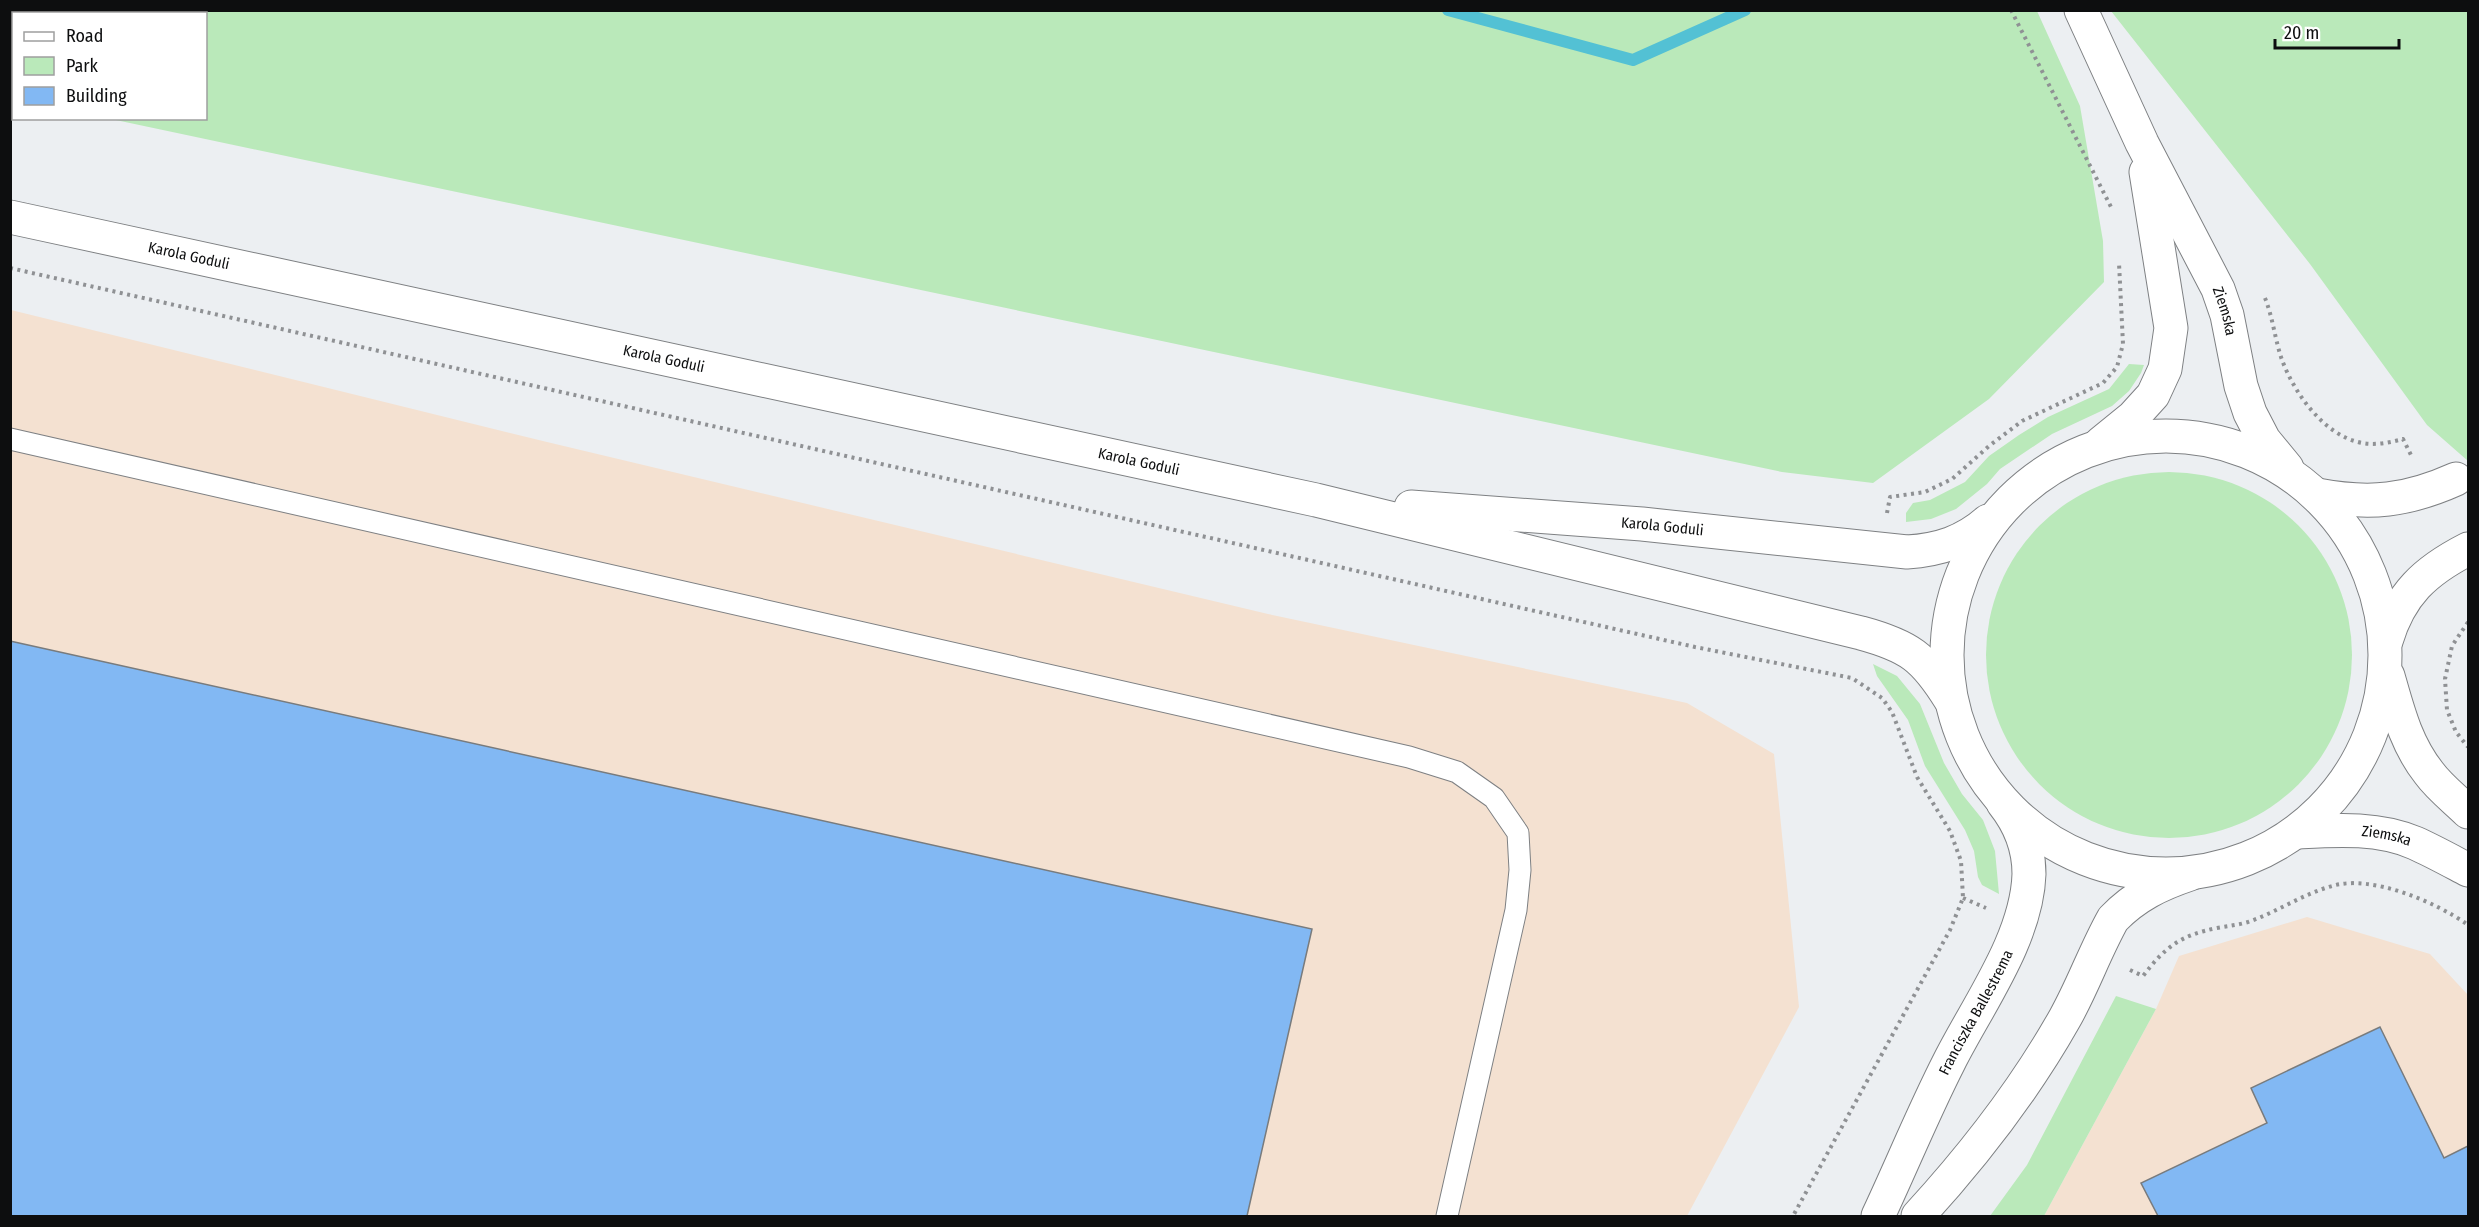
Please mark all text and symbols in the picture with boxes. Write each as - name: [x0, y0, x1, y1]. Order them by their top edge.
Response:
- legend: [12, 12, 207, 120]
- scale bar: [2275, 12, 2400, 50]
- text: 20 m: [2284, 22, 2319, 44]
- text: Road: [66, 25, 103, 47]
- text: Park: [66, 55, 99, 77]
- text: Building: [66, 85, 127, 107]
- street label: Karola Goduli: [146, 238, 231, 273]
- street label: Ziemska: [2209, 284, 2240, 337]
- street label: Karola Goduli: [621, 341, 706, 376]
- street label: Karola Goduli: [1096, 444, 1181, 479]
- street label: Karola Goduli: [1620, 513, 1704, 539]
- street label: Ziemska: [2361, 822, 2414, 850]
- street label: Franciszka Ballestrema: [1935, 947, 2017, 1078]

